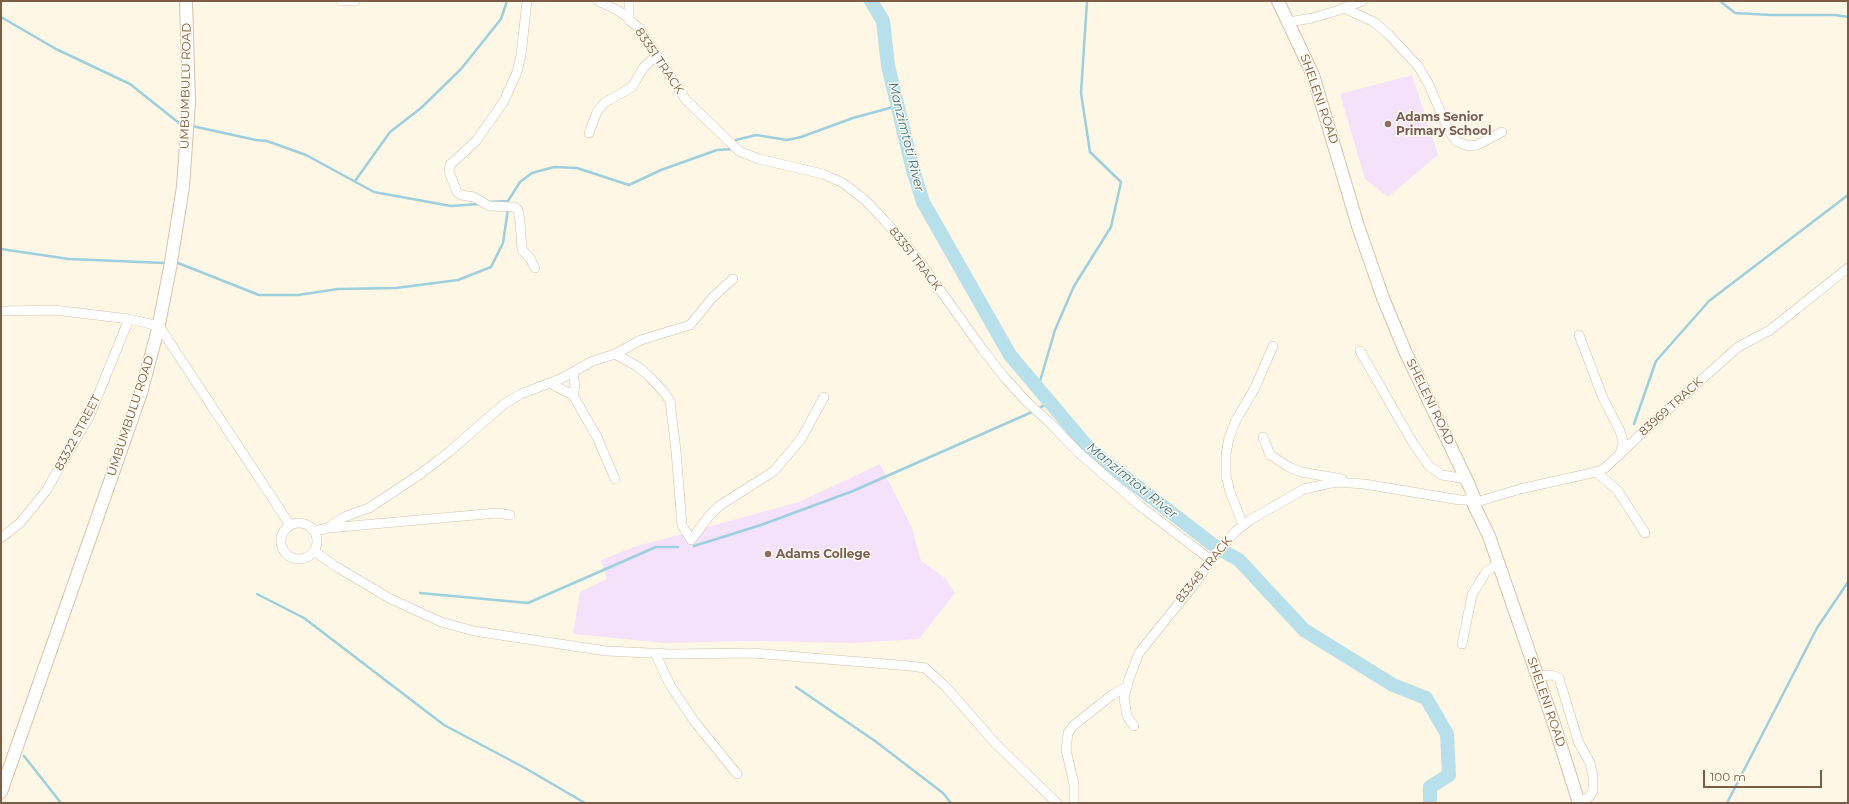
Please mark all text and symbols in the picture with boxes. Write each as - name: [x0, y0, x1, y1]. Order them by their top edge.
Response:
- street label: UMBUMBULU ROAD: [178, 23, 194, 149]
- street label: 83351 TRACK: [632, 25, 686, 97]
- street label: SHELENI ROAD: [1297, 52, 1341, 146]
- water label: Manzimtoti River: [885, 81, 927, 193]
- place label: Adams Senior Primary School: [1396, 110, 1492, 138]
- marker: Adams Senior Primary School: [1383, 119, 1393, 129]
- street label: 83351 TRACK: [886, 224, 944, 294]
- street label: UMBUMBULU ROAD: [105, 354, 157, 478]
- street label: SHELENI ROAD: [1403, 357, 1457, 447]
- street label: 83969 TRACK: [1636, 375, 1706, 439]
- street label: 83322 STREET: [52, 393, 104, 473]
- water label: Manzimtoti River: [1084, 440, 1180, 522]
- street label: 83348 TRACK: [1173, 534, 1235, 606]
- place label: Adams College: [776, 547, 870, 561]
- marker: Adams College: [763, 549, 773, 559]
- street label: SHELENI ROAD: [1524, 655, 1568, 749]
- scale bar: [1705, 762, 1824, 788]
- text: 100 m: [1710, 769, 1746, 784]

